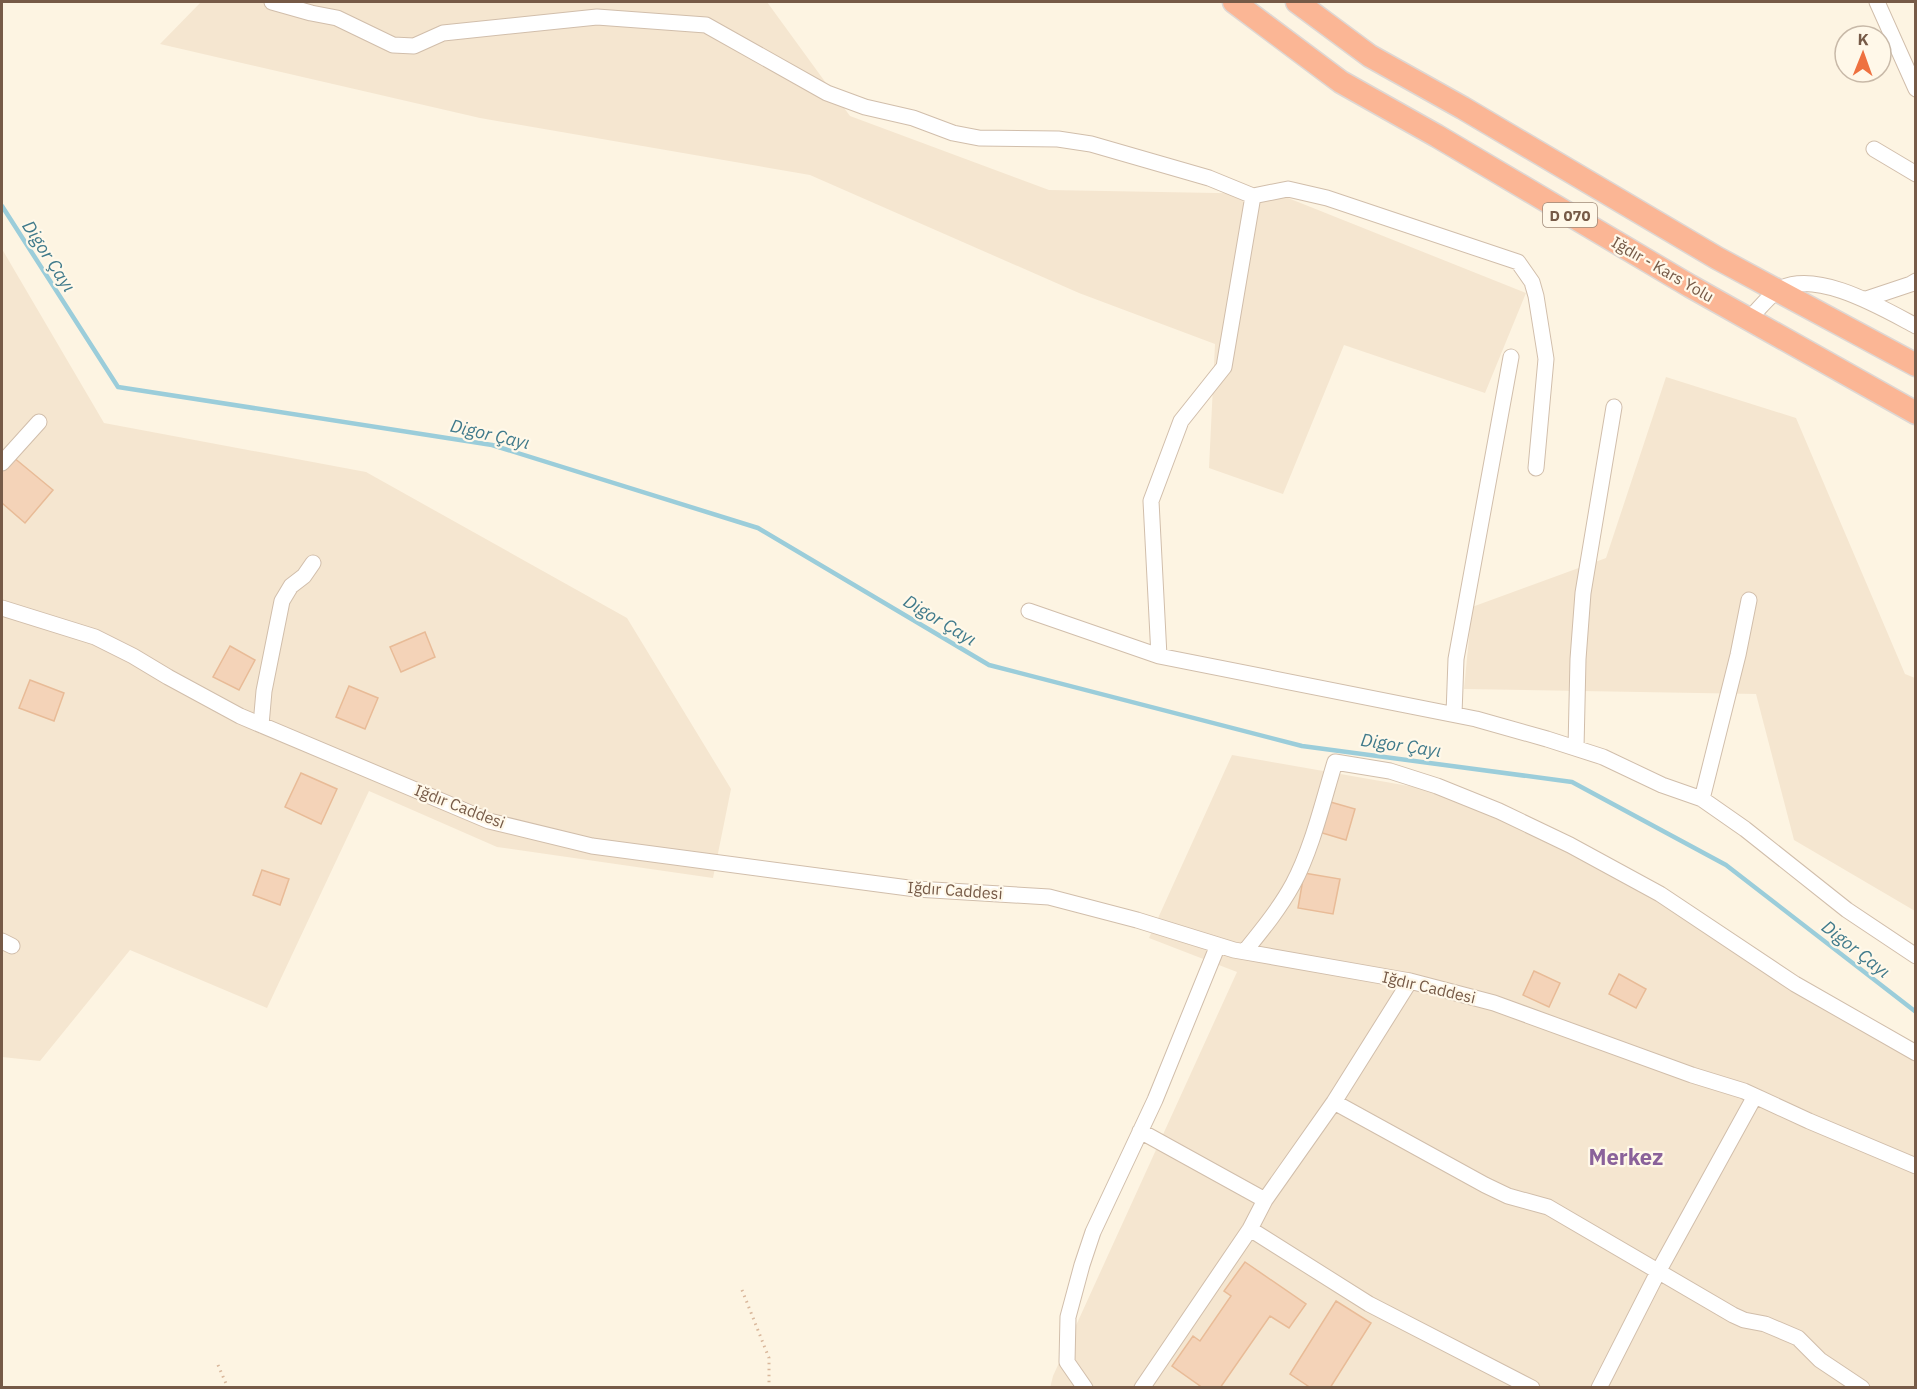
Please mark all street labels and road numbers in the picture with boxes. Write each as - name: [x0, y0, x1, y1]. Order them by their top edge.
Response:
- road number: D 070: [1543, 203, 1597, 227]
- street label: Iğdır - Kars Yolu: [1608, 232, 1718, 306]
- street label: Iğdır Caddesi: [412, 780, 508, 832]
- street label: Iğdır Caddesi: [907, 877, 1003, 903]
- street label: Iğdır Caddesi: [1380, 967, 1478, 1007]

